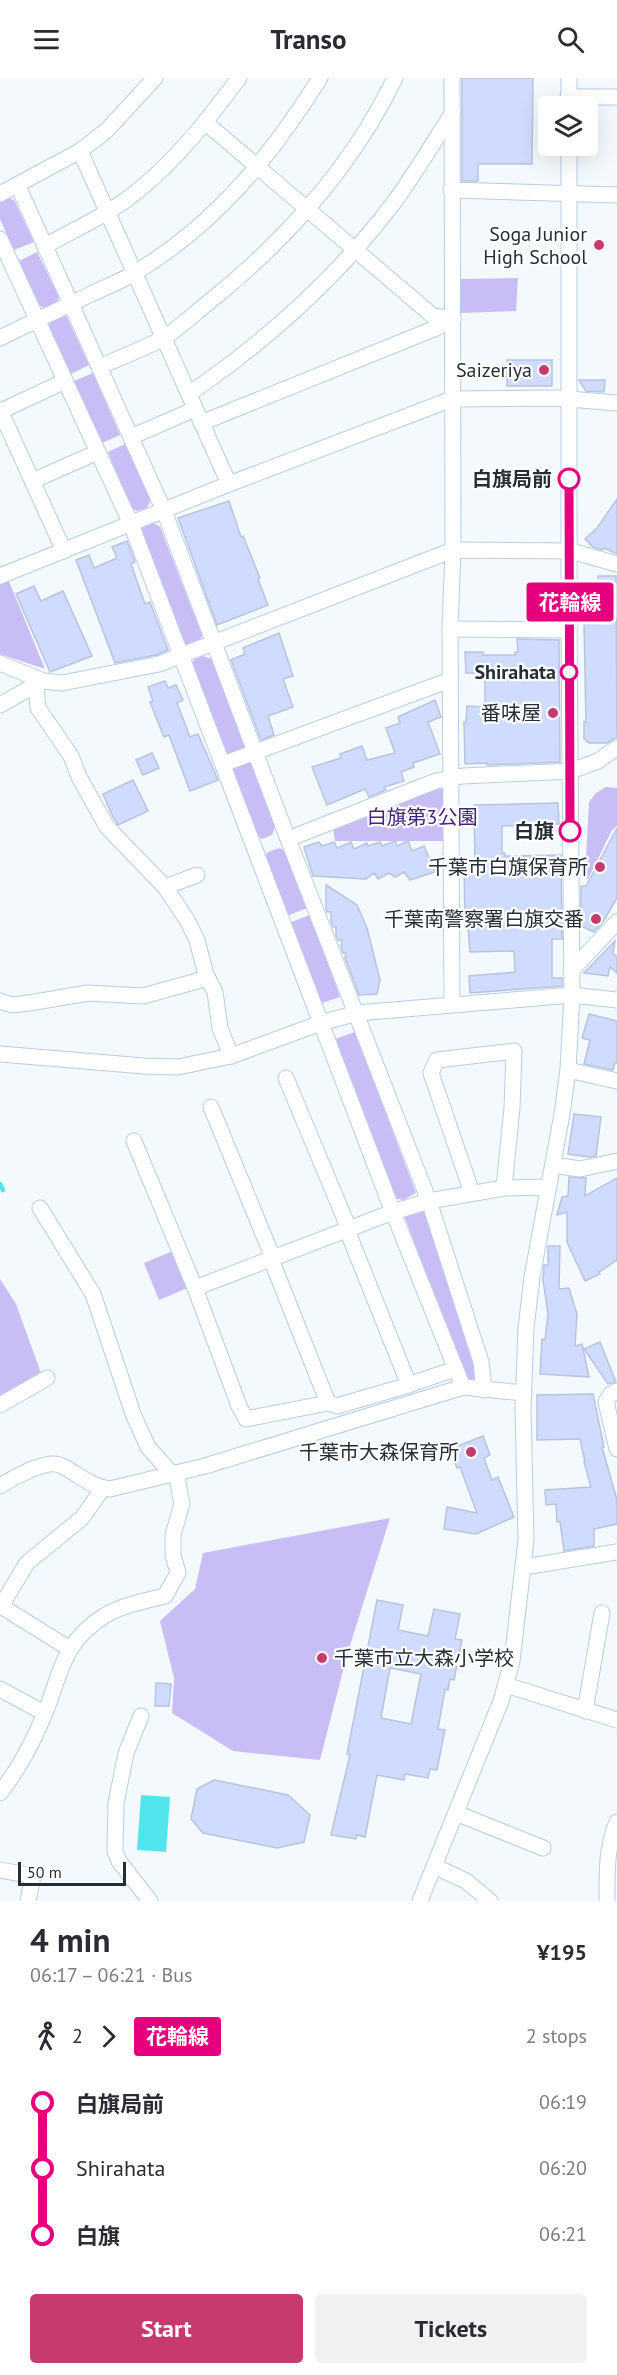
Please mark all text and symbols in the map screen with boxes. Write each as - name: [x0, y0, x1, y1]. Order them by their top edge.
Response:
- text: Transo: [271, 22, 346, 56]
- icon: menu: [30, 23, 63, 56]
- icon: search: [554, 23, 587, 56]
- map controls: [538, 96, 598, 156]
- button: layers: [538, 96, 598, 156]
- place label: Soga Junior High School: [483, 221, 587, 270]
- marker: Soga Junior High School: [592, 238, 606, 252]
- place label: Saizeriya: [456, 357, 532, 383]
- marker: Saizeriya: [537, 363, 551, 377]
- place label: 白旗局前: [472, 466, 552, 492]
- marker: 白旗局前: [558, 468, 580, 490]
- line badge: 花輪線: [536, 582, 604, 622]
- text: 花輪線: [539, 589, 602, 616]
- place label: Shirahata: [474, 659, 556, 685]
- marker: Shirahata: [560, 663, 578, 681]
- place label: 番味屋: [481, 700, 541, 726]
- marker: 番味屋: [546, 706, 560, 720]
- park label: 白旗第3公園: [367, 804, 477, 830]
- place label: 白旗: [514, 818, 554, 844]
- marker: 白旗: [559, 820, 581, 842]
- place label: 千葉市白旗保育所: [428, 854, 588, 880]
- marker: 千葉市白旗保育所: [593, 860, 607, 874]
- place label: 千葉南警察署白旗交番: [384, 906, 584, 932]
- marker: 千葉南警察署白旗交番: [589, 912, 603, 926]
- place label: 千葉市大森保育所: [299, 1439, 459, 1465]
- marker: 千葉市大森保育所: [464, 1445, 478, 1459]
- place label: 千葉市立大森小学校: [334, 1645, 514, 1671]
- marker: 千葉市立大森小学校: [315, 1651, 329, 1665]
- scale bar: [18, 1859, 126, 1886]
- text: 50 m: [27, 1862, 62, 1882]
- text: 4 min: [30, 1918, 111, 1961]
- text: ¥195: [537, 1938, 587, 1966]
- text: 06:17 – 06:21 · Bus: [30, 1962, 192, 1988]
- icon: walk: [30, 2020, 63, 2053]
- icon: forward: [92, 2020, 125, 2053]
- text: 2: [72, 2023, 83, 2049]
- text: 花輪線: [146, 2023, 209, 2050]
- text: 2 stops: [526, 2023, 587, 2049]
- text: 06:19: [539, 2089, 587, 2115]
- text: 白旗局前: [76, 2090, 164, 2118]
- text: Shirahata: [76, 2154, 165, 2182]
- text: 06:20: [539, 2155, 587, 2181]
- text: 06:21: [539, 2221, 587, 2247]
- text: 白旗: [76, 2222, 120, 2250]
- button: Start: [30, 2294, 303, 2363]
- button: Tickets: [315, 2294, 587, 2363]

